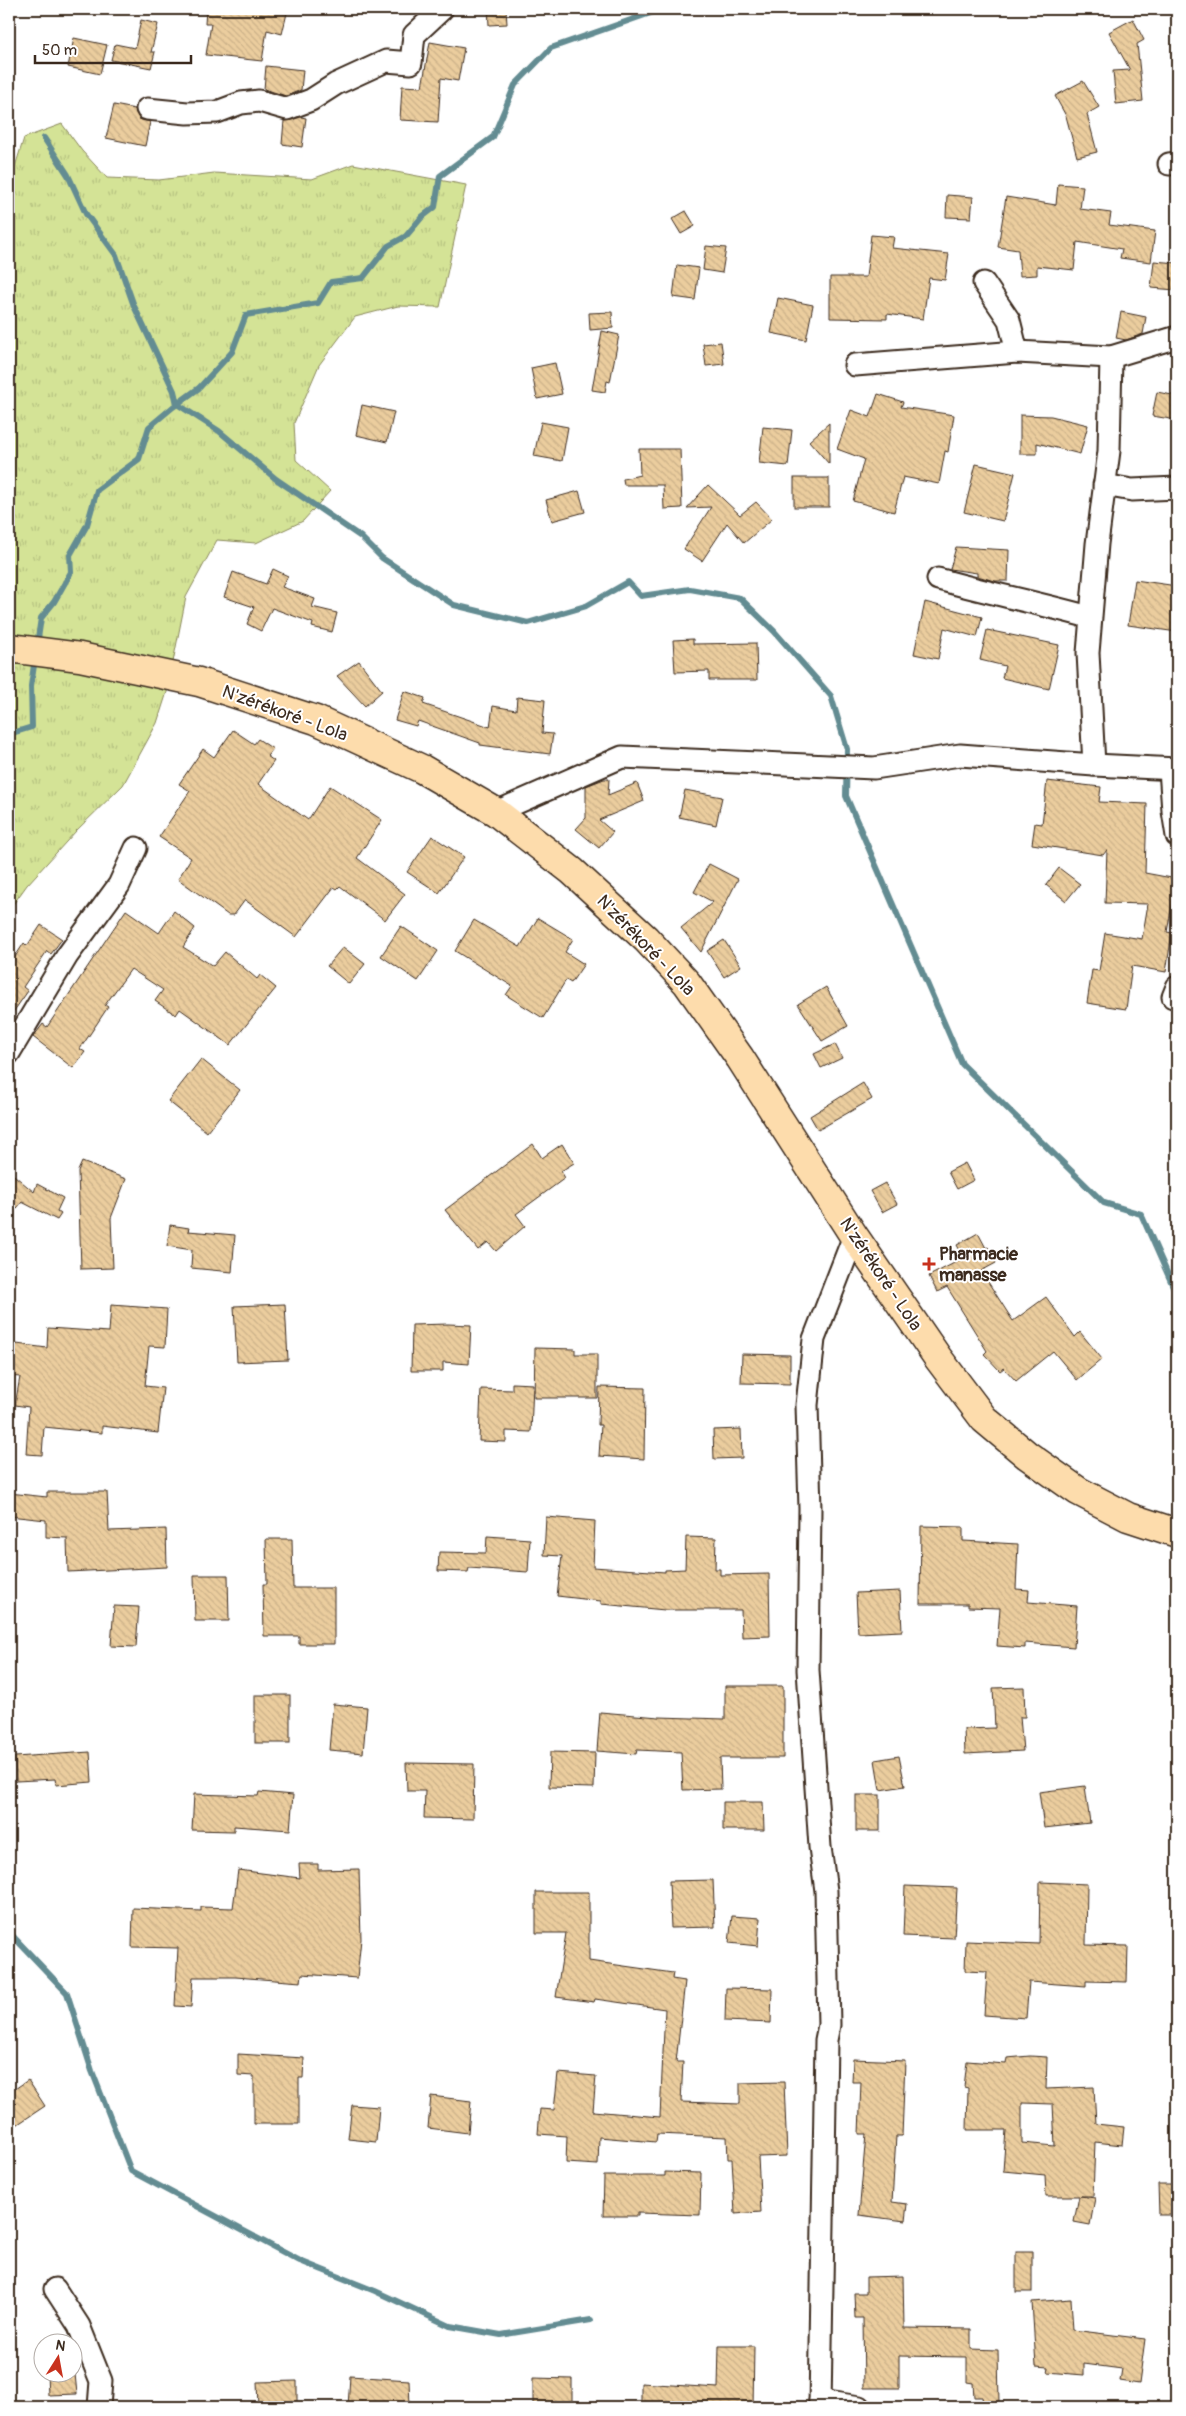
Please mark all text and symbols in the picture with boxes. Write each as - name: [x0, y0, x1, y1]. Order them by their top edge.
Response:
- scale bar: [35, 32, 191, 64]
- text: 50 m: [42, 41, 77, 60]
- street label: N'zérékoré - Lola: [219, 680, 351, 747]
- street label: N'zérékoré - Lola: [592, 890, 700, 1001]
- street label: N'zérékoré - Lola: [834, 1213, 927, 1335]
- place label: Pharmacie manasse: [939, 1243, 1019, 1287]
- marker: Pharmacie manasse: [923, 1258, 935, 1270]
- north arrow: [32, 2334, 82, 2384]
- text: N: [54, 2336, 67, 2355]

